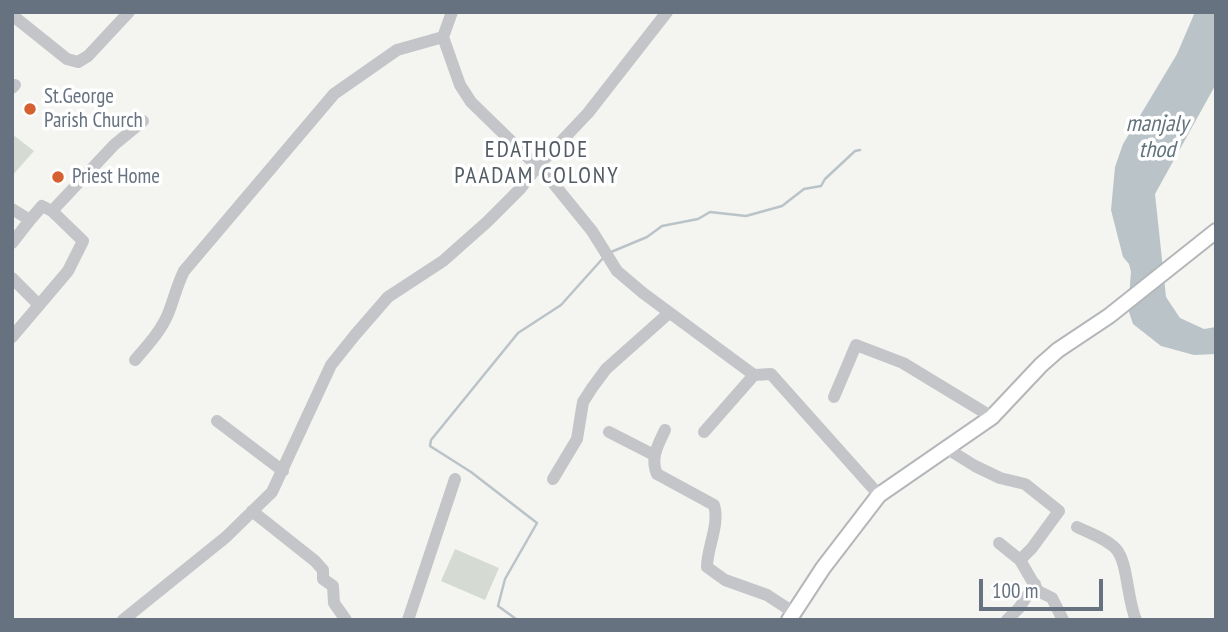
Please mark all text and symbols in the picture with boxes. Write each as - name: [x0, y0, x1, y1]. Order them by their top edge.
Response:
- place label: St.George Parish Church: [44, 84, 143, 134]
- marker: St.George Parish Church: [22, 101, 38, 117]
- water label: manjaly thod: [1126, 110, 1188, 164]
- district label: EDATHODE PAADAM COLONY: [456, 136, 618, 190]
- place label: Priest Home: [72, 164, 160, 190]
- marker: Priest Home: [50, 169, 66, 185]
- scale bar: [983, 566, 1107, 610]
- text: 100 m: [992, 577, 1038, 604]

